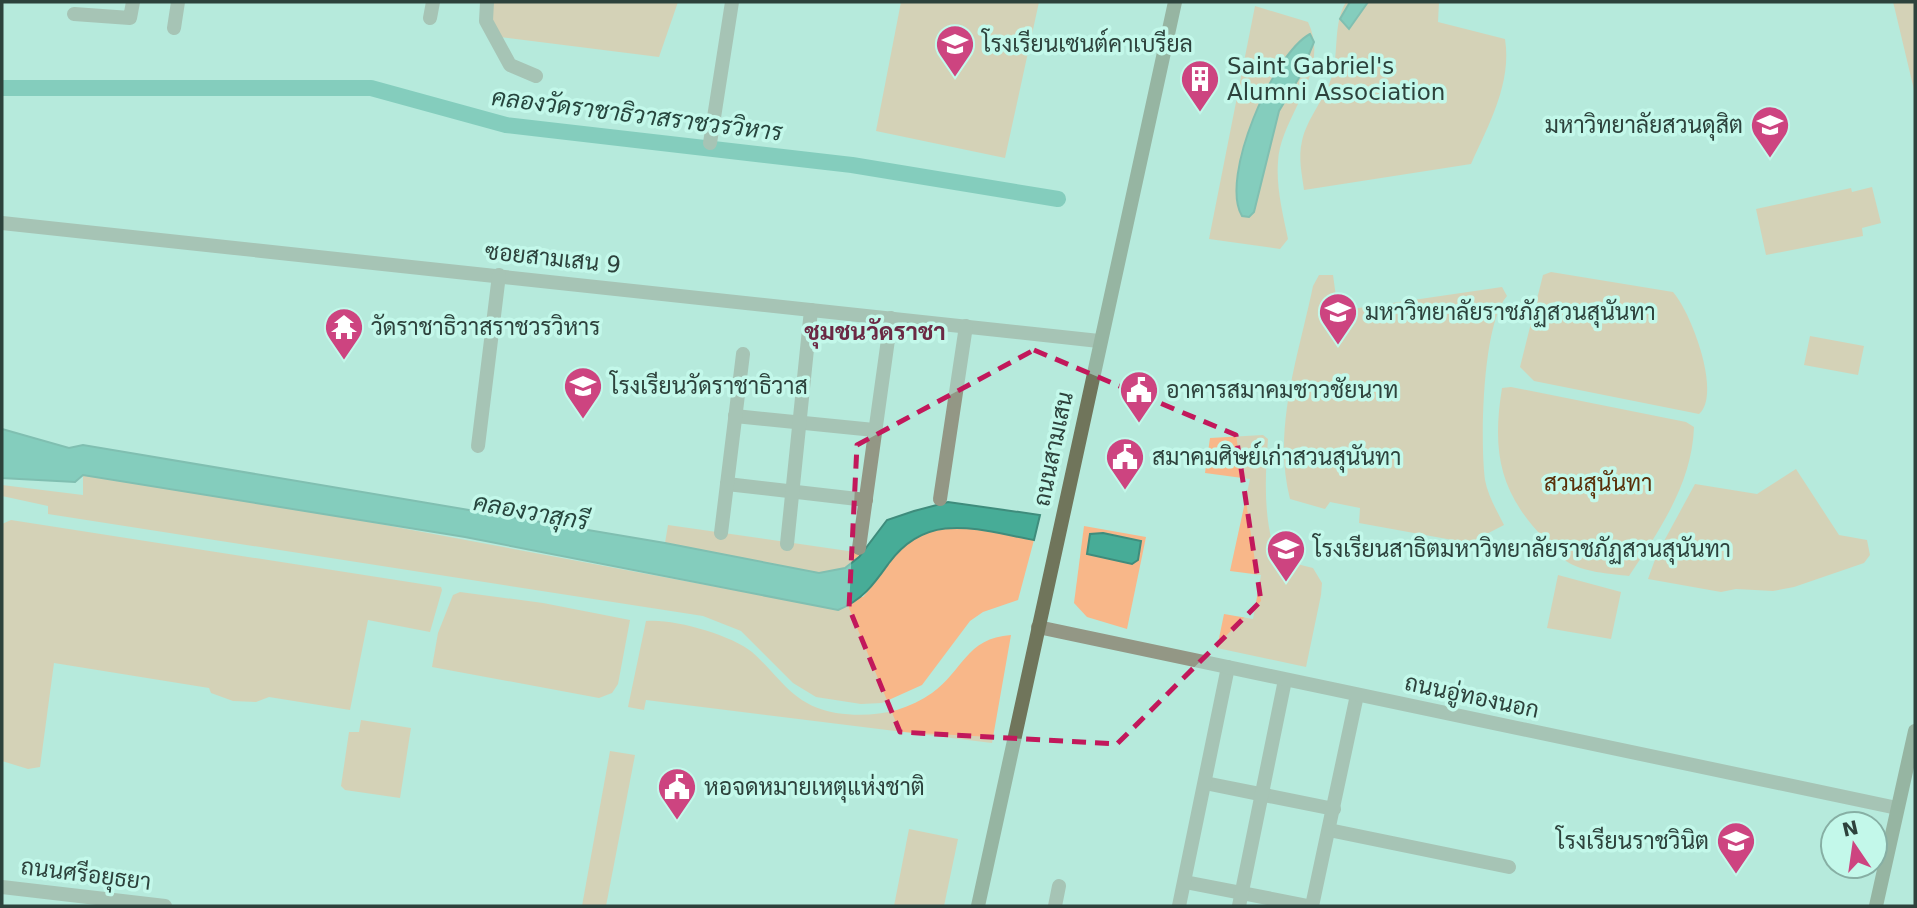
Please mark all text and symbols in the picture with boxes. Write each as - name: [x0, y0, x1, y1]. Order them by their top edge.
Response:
- school or university icon: โรงเรียนเซนต์คาเบรียล: [934, 23, 976, 78]
- place label: โรงเรียนเซนต์คาเบรียล: [980, 28, 1193, 57]
- place label: Saint Gabriel's Alumni Association: [1227, 53, 1445, 105]
- building icon: Saint Gabriel's Alumni Association: [1179, 58, 1221, 113]
- water label: คลองวัดราชาธิวาสราชวรวิหาร: [490, 83, 785, 147]
- school or university icon: มหาวิทยาลัยสวนดุสิต: [1749, 104, 1791, 159]
- place label: มหาวิทยาลัยสวนดุสิต: [1545, 111, 1743, 141]
- street label: ซอยสามเสน 9: [484, 238, 622, 278]
- school or university icon: มหาวิทยาลัยราชภัฏสวนสุนันทา: [1317, 291, 1359, 346]
- place label: มหาวิทยาลัยราชภัฏสวนสุนันทา: [1365, 298, 1656, 328]
- temple icon: วัดราชาธิวาสราชวรวิหาร: [323, 306, 365, 361]
- place label: วัดราชาธิวาสราชวรวิหาร: [371, 313, 600, 340]
- district label: ชุมชนวัดราชา: [804, 317, 946, 349]
- school or university icon: โรงเรียนวัดราชาธิวาส: [562, 365, 604, 420]
- public building icon: อาคารสมาคมชาวชัยนาท: [1118, 369, 1160, 424]
- place label: โรงเรียนวัดราชาธิวาส: [608, 370, 808, 399]
- place label: อาคารสมาคมชาวชัยนาท: [1166, 376, 1398, 403]
- street label: ถนนสามเสน: [1028, 389, 1078, 509]
- public building icon: สมาคมศิษย์เก่าสวนสุนันทา: [1104, 436, 1146, 491]
- place label: สมาคมศิษย์เก่าสวนสุนันทา: [1152, 441, 1401, 473]
- park label: สวนสุนันทา: [1544, 469, 1652, 499]
- water label: คลองวาสุกรี: [471, 487, 593, 538]
- school or university icon: โรงเรียนสาธิตมหาวิทยาลัยราชภัฏสวนสุนันทา: [1265, 528, 1307, 583]
- place label: โรงเรียนสาธิตมหาวิทยาลัยราชภัฏสวนสุนันทา: [1311, 533, 1731, 565]
- street label: ถนนอู่ทองนอก: [1402, 668, 1542, 727]
- public building icon: หอจดหมายเหตุแห่งชาติ: [656, 766, 698, 821]
- place label: หอจดหมายเหตุแห่งชาติ: [704, 773, 925, 803]
- north arrow: [1819, 810, 1889, 880]
- text: N: [1840, 816, 1860, 841]
- school or university icon: โรงเรียนราชวินิต: [1715, 820, 1757, 875]
- place label: โรงเรียนราชวินิต: [1554, 825, 1709, 854]
- street label: ถนนศรีอยุธยา: [19, 851, 153, 898]

